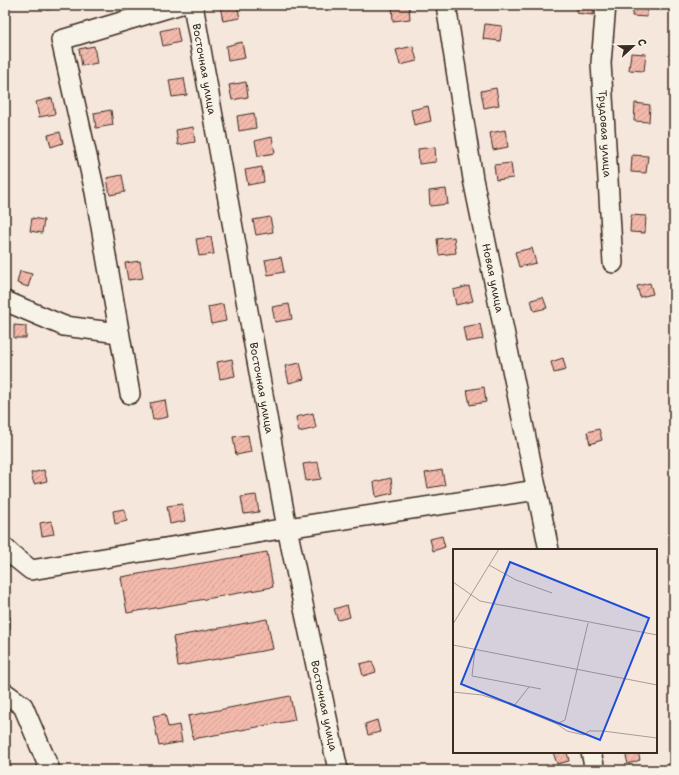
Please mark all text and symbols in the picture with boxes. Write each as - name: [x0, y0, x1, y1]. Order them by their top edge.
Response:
- street label: Восточная улица: [189, 22, 220, 116]
- north arrow: [613, 26, 653, 66]
- text: С: [634, 36, 650, 49]
- street label: Трудовая улица: [595, 90, 615, 178]
- street label: Новая улица: [479, 242, 508, 314]
- street label: Восточная улица: [246, 341, 277, 435]
- inset map: [453, 549, 657, 753]
- street label: Восточная улица: [308, 659, 341, 753]

